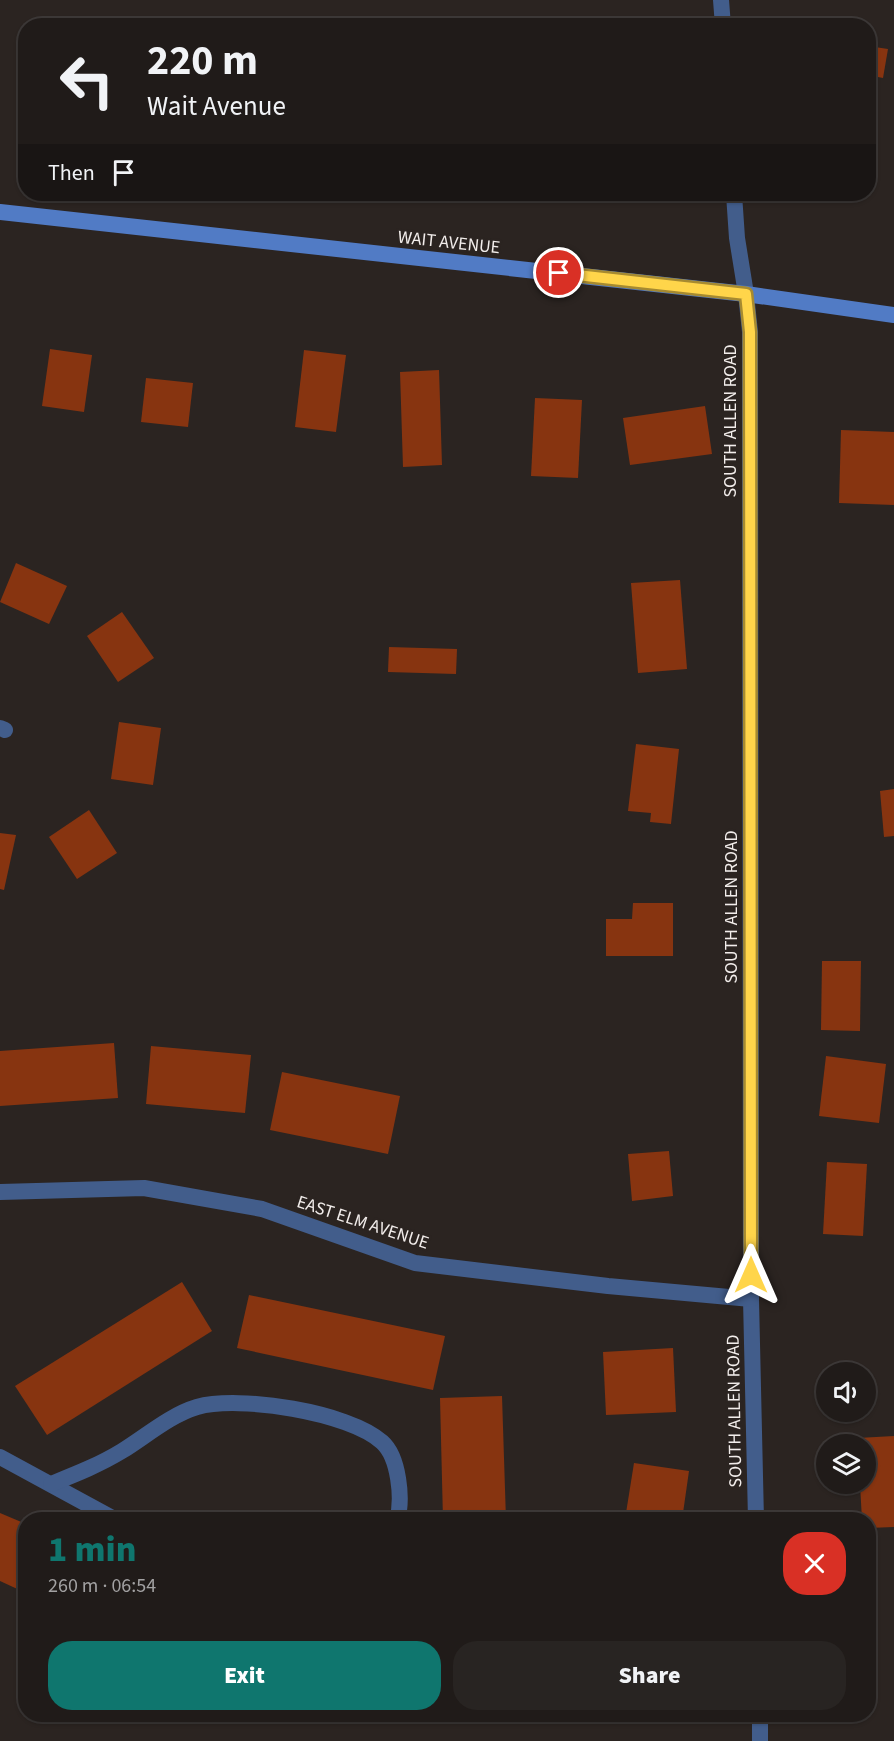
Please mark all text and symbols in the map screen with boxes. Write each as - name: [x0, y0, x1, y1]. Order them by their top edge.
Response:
- text: 220 m: [147, 31, 258, 91]
- icon: left: [48, 42, 126, 120]
- text: Wait Avenue: [147, 87, 286, 126]
- icon: arrive: [107, 156, 140, 189]
- text: Then: [48, 157, 95, 189]
- street label: WAIT AVENUE: [396, 225, 501, 260]
- pin: [533, 247, 584, 298]
- icon: arrive: [542, 256, 575, 289]
- street label: SOUTH ALLEN ROAD: [718, 344, 743, 498]
- street label: SOUTH ALLEN ROAD: [719, 830, 744, 984]
- street label: EAST ELM AVENUE: [293, 1189, 432, 1256]
- position arrow: [719, 1243, 783, 1307]
- street label: SOUTH ALLEN ROAD: [721, 1334, 748, 1488]
- map controls: [816, 1362, 876, 1494]
- button: sound: [816, 1362, 876, 1422]
- button: layers: [816, 1434, 876, 1494]
- text: 1 min: [48, 1524, 136, 1575]
- button: close: [783, 1532, 846, 1595]
- text: 260 m · 06:54: [48, 1572, 156, 1600]
- button: Exit: [48, 1641, 441, 1710]
- button: Share: [453, 1641, 846, 1710]

